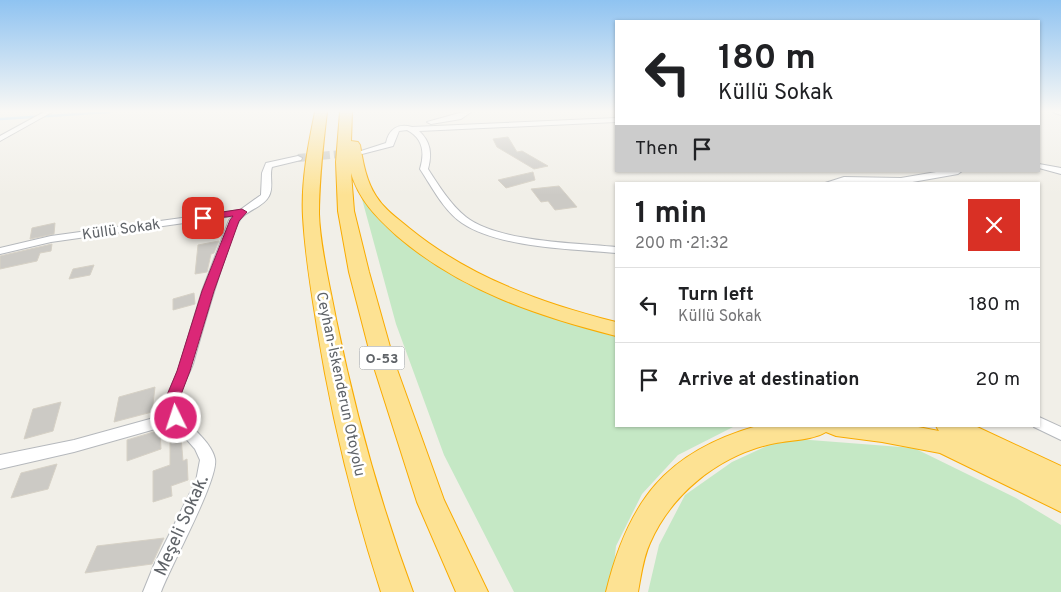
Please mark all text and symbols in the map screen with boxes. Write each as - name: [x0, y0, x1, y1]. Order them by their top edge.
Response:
- text: 180 m: [718, 37, 816, 81]
- icon: left: [635, 40, 700, 105]
- text: Küllü Sokak: [718, 80, 833, 107]
- icon: arrive: [688, 135, 716, 163]
- text: Then: [635, 137, 678, 161]
- text: 1 min: [635, 196, 707, 233]
- pin: [182, 197, 224, 239]
- button: close: [968, 199, 1020, 251]
- icon: arrive: [189, 204, 217, 232]
- street label: Küllü Sokak: [81, 216, 161, 245]
- text: 200 m · 21:32: [635, 234, 729, 254]
- text: Turn left: [678, 283, 754, 307]
- street label: Ceyhan-İskenderun Otoyolu: [311, 290, 369, 478]
- icon: left: [635, 291, 663, 319]
- text: 180 m: [969, 293, 1020, 317]
- text: Küllü Sokak: [678, 307, 762, 327]
- road number: O-53: [360, 346, 404, 369]
- icon: arrive: [635, 366, 663, 394]
- text: Arrive at destination: [678, 368, 859, 392]
- text: 20 m: [976, 368, 1020, 392]
- position arrow: [149, 391, 201, 443]
- street label: Meşeli Sokak.: [150, 471, 215, 580]

